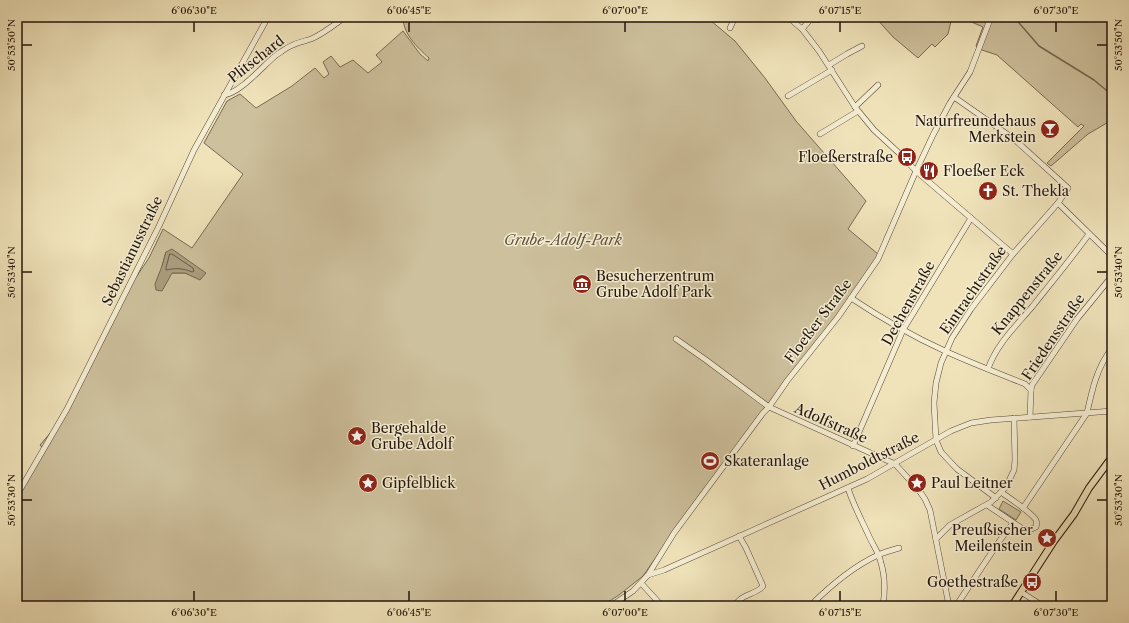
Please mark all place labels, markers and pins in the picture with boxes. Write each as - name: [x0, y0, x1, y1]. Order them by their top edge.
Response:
- place label: Naturfreundehaus Merkstein: [915, 112, 1036, 146]
- bar icon: Naturfreundehaus Merkstein: [1039, 118, 1061, 140]
- bus stop icon: Floeßerstraße: [896, 146, 918, 168]
- place label: Floeßerstraße: [798, 148, 893, 166]
- restaurant icon: Floeßer Eck: [918, 160, 940, 182]
- place label: Floeßer Eck: [943, 162, 1026, 180]
- church icon: St. Thekla: [977, 180, 999, 202]
- place label: St. Thekla: [1002, 182, 1070, 200]
- place label: Besucherzentrum Grube Adolf Park: [596, 267, 715, 301]
- museum icon: Besucherzentrum Grube Adolf Park: [571, 273, 593, 295]
- place label: Bergehalde Grube Adolf: [371, 419, 455, 453]
- place icon: Bergehalde Grube Adolf: [346, 425, 368, 447]
- sports icon: Skateranlage: [699, 450, 721, 472]
- place label: Skateranlage: [724, 452, 809, 470]
- place icon: Gipfelblick: [357, 472, 379, 494]
- place icon: Paul Leitner: [906, 472, 928, 494]
- place label: Gipfelblick: [382, 474, 456, 492]
- place label: Paul Leitner: [931, 474, 1013, 492]
- place label: Preußischer Meilenstein: [952, 521, 1033, 555]
- place icon: Preußischer Meilenstein: [1036, 527, 1058, 549]
- bus stop icon: Goethestraße: [1021, 571, 1043, 593]
- place label: Goethestraße: [927, 573, 1018, 591]

